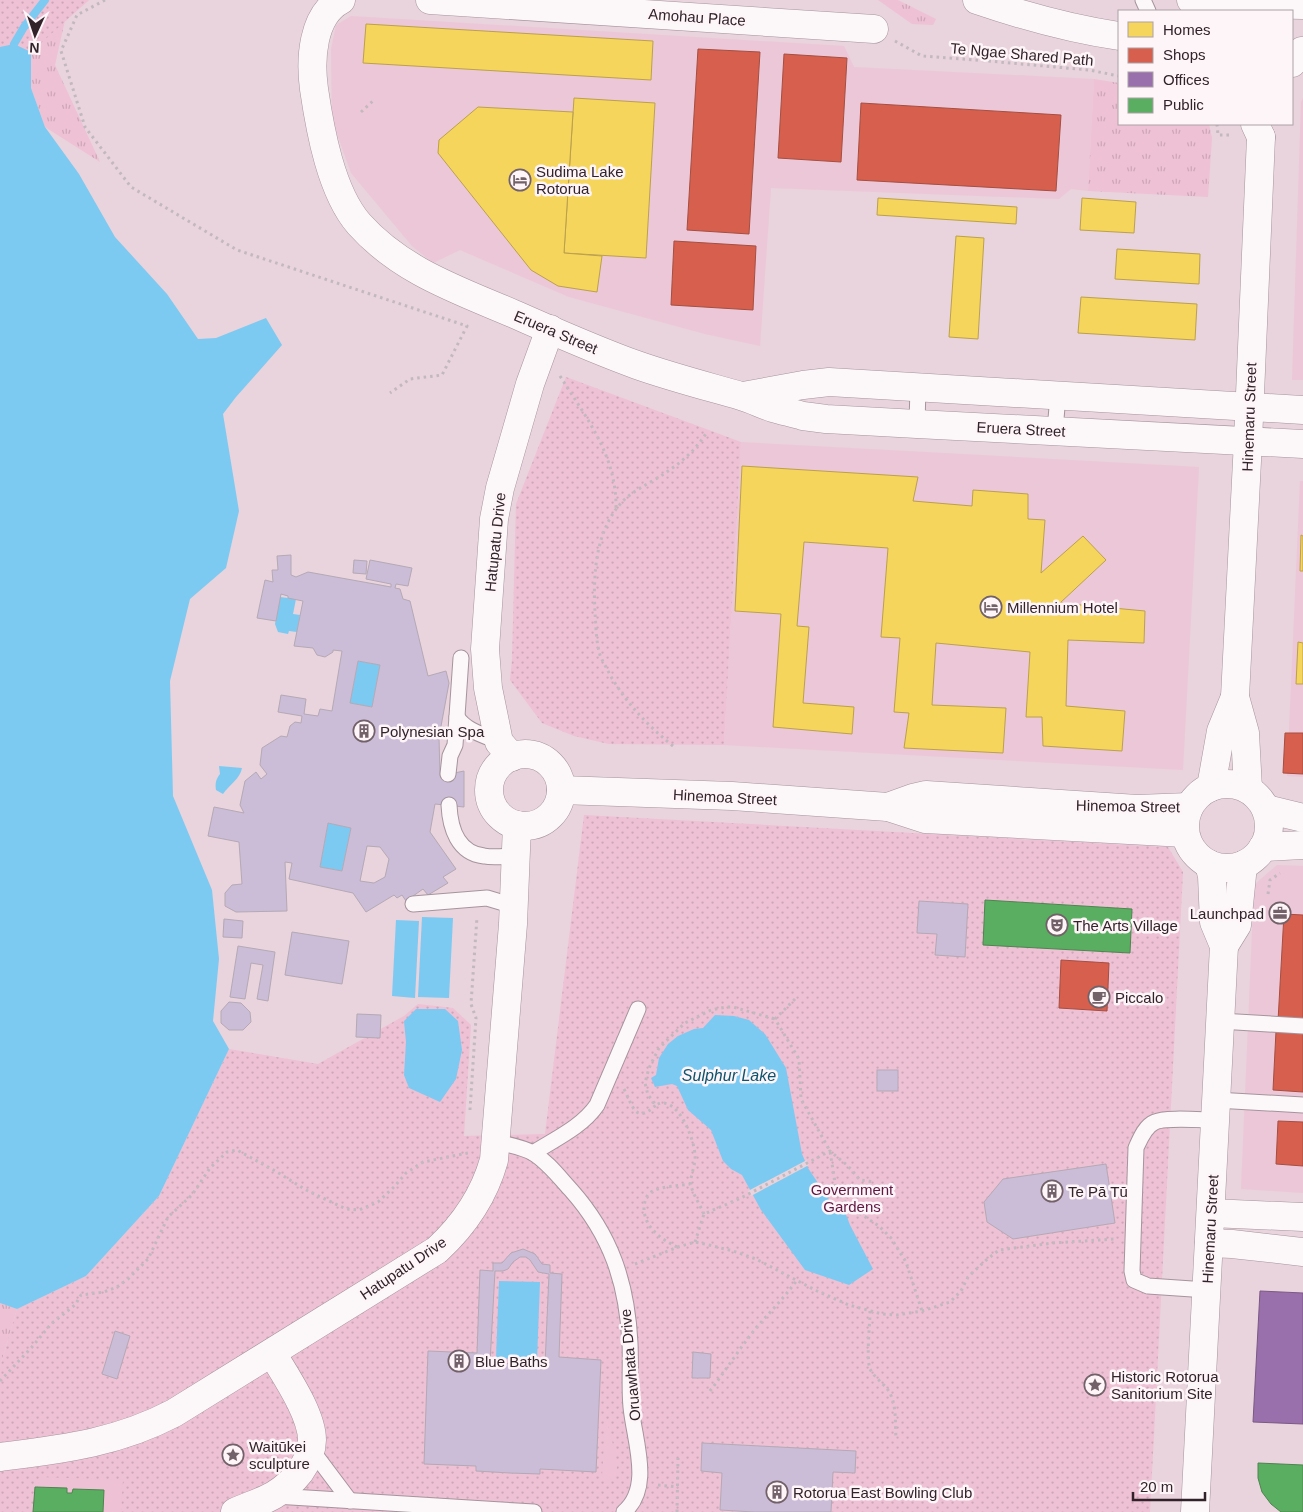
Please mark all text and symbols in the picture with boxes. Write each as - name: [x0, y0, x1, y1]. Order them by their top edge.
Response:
- street label: Amohau Place: [648, 5, 746, 29]
- north arrow: [10, 10, 60, 60]
- legend: [1118, 10, 1293, 125]
- text: Homes: [1163, 21, 1211, 38]
- street label: Te Ngae Shared Path: [950, 39, 1094, 69]
- text: N: [29, 40, 40, 56]
- text: Shops: [1163, 46, 1206, 63]
- text: Offices: [1163, 71, 1209, 88]
- text: Public: [1163, 96, 1204, 113]
- place label: Sudima Lake Rotorua: [536, 163, 624, 197]
- hotel icon: Sudima Lake Rotorua: [508, 168, 532, 192]
- street label: Eruera Street: [512, 307, 601, 358]
- street label: Hinemaru Street: [1239, 361, 1259, 472]
- street label: Eruera Street: [976, 418, 1067, 440]
- street label: Hatupatu Drive: [481, 491, 509, 593]
- hotel icon: Millennium Hotel: [979, 595, 1003, 619]
- place label: Millennium Hotel: [1007, 599, 1118, 616]
- building icon: Polynesian Spa: [352, 719, 376, 743]
- place label: Polynesian Spa: [380, 723, 485, 740]
- street label: Hinemoa Street: [673, 786, 778, 808]
- street label: Hinemoa Street: [1076, 797, 1181, 815]
- office icon: Launchpad: [1268, 901, 1292, 925]
- place label: Launchpad: [1190, 905, 1264, 922]
- theatre icon: The Arts Village: [1045, 913, 1069, 937]
- place label: The Arts Village: [1073, 917, 1178, 934]
- cafe icon: Piccalo: [1087, 985, 1111, 1009]
- place label: Piccalo: [1115, 989, 1163, 1006]
- water label: Sulphur Lake: [682, 1067, 776, 1084]
- street label: Hinemaru Street: [1199, 1173, 1221, 1284]
- building icon: Te Pā Tū: [1040, 1179, 1064, 1203]
- park label: Government Gardens: [811, 1181, 894, 1215]
- place label: Te Pā Tū: [1068, 1183, 1128, 1200]
- street label: Hatupatu Drive: [357, 1233, 449, 1303]
- street label: Oruawhata Drive: [617, 1308, 643, 1422]
- building icon: Blue Baths: [447, 1349, 471, 1373]
- place label: Blue Baths: [475, 1353, 548, 1370]
- place label: Historic Rotorua Sanitorium Site: [1111, 1368, 1219, 1402]
- place icon: Historic Rotorua Sanitorium Site: [1083, 1373, 1107, 1397]
- place label: Waitūkei sculpture: [249, 1438, 310, 1472]
- place icon: Waitūkei sculpture: [221, 1443, 245, 1467]
- scale bar: [1133, 1470, 1206, 1502]
- text: 20 m: [1140, 1478, 1173, 1495]
- building icon: Rotorua East Bowling Club: [765, 1480, 789, 1504]
- place label: Rotorua East Bowling Club: [793, 1484, 972, 1501]

